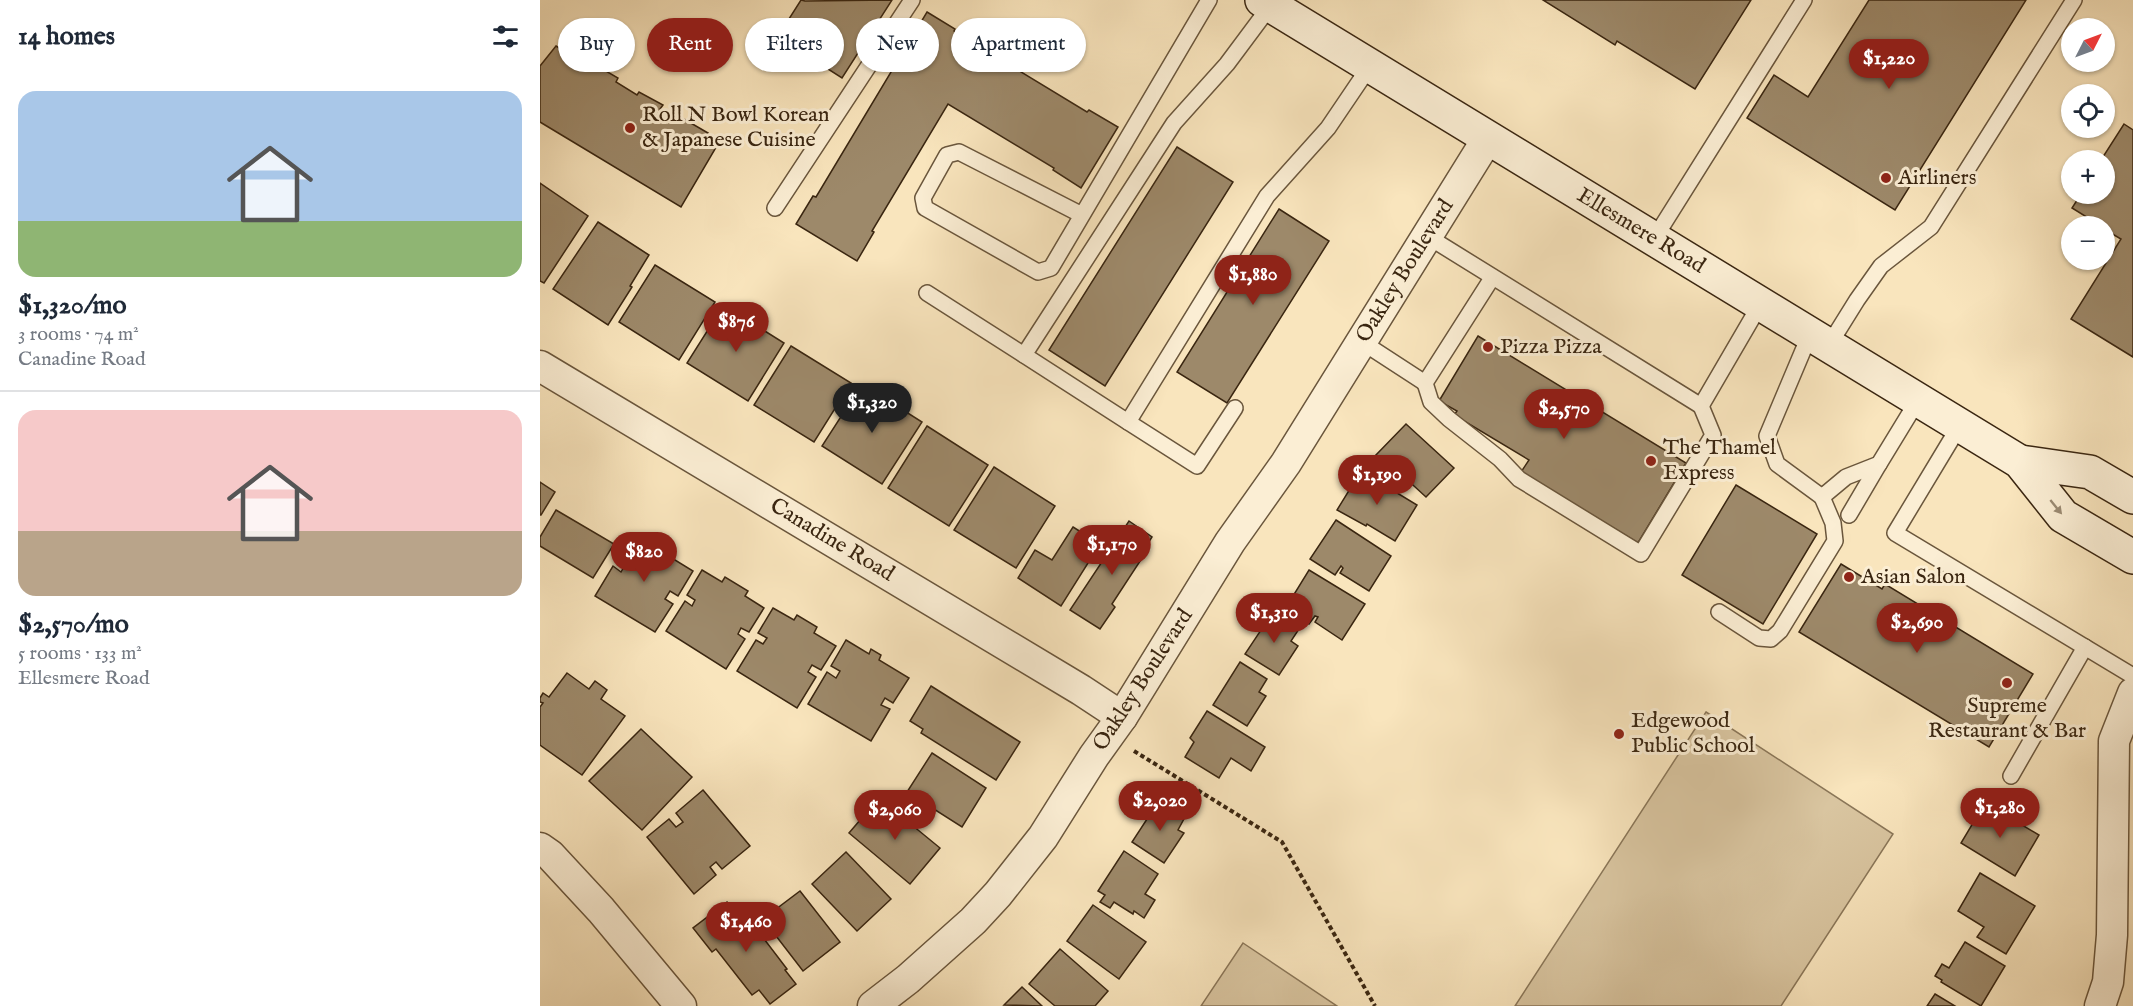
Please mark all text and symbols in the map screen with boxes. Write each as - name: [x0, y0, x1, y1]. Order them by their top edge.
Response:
- chip: Buy: [558, 18, 635, 72]
- chip: Rent: [647, 18, 733, 72]
- chip: Filters: [745, 18, 844, 72]
- chip: New: [856, 18, 939, 72]
- chip: Apartment: [951, 18, 1086, 72]
- north arrow: [2061, 18, 2115, 72]
- map controls: [2061, 18, 2115, 270]
- text: 14 homes: [18, 20, 115, 53]
- icon: filters: [489, 20, 522, 53]
- pin: $1,220: [1840, 39, 1938, 90]
- text: $1,220: [1863, 46, 1915, 71]
- button: locate: [2061, 84, 2115, 138]
- place label: Roll N Bowl Korean & Japanese Cuisine: [642, 101, 830, 154]
- marker: Roll N Bowl Korean & Japanese Cuisine: [623, 121, 637, 135]
- icon: home: [216, 130, 324, 238]
- button: +: [2061, 150, 2115, 204]
- place label: Airliners: [1897, 164, 1976, 192]
- marker: Airliners: [1879, 171, 1893, 185]
- street label: Ellesmere Road: [1572, 182, 1710, 280]
- street label: Oakley Boulevard: [1350, 194, 1460, 348]
- button: −: [2061, 216, 2115, 270]
- pin: $1,880: [1204, 255, 1302, 306]
- text: $1,880: [1228, 262, 1278, 287]
- text: $1,320/mo: [18, 289, 127, 322]
- pin: $876: [700, 302, 772, 353]
- text: $876: [718, 309, 754, 334]
- text: 3 rooms · 74 m²: [18, 322, 139, 347]
- place label: Pizza Pizza: [1500, 333, 1602, 361]
- marker: Pizza Pizza: [1481, 340, 1495, 354]
- text: Canadine Road: [18, 347, 146, 372]
- pin: $1,320: [823, 383, 921, 434]
- pin: $2,570: [1515, 389, 1613, 440]
- text: $1,320: [847, 390, 897, 415]
- text: $2,570: [1538, 396, 1590, 421]
- place label: The Thamel Express: [1663, 434, 1776, 487]
- icon: home: [216, 449, 324, 557]
- marker: The Thamel Express: [1644, 454, 1658, 468]
- pin: $1,190: [1328, 455, 1426, 506]
- text: $1,190: [1352, 462, 1402, 487]
- street label: Canadine Road: [765, 492, 900, 588]
- one-way arrow: [2050, 500, 2062, 515]
- pin: $1,170: [1063, 525, 1161, 576]
- pin: $820: [608, 532, 680, 583]
- text: $1,170: [1087, 532, 1137, 557]
- text: $820: [625, 539, 663, 564]
- place label: Asian Salon: [1860, 563, 1966, 591]
- marker: Asian Salon: [1842, 570, 1856, 584]
- pin: $1,310: [1225, 593, 1323, 644]
- text: $1,310: [1250, 600, 1298, 625]
- street label: Oakley Boulevard: [1087, 603, 1200, 756]
- pin: $2,690: [1868, 603, 1966, 654]
- text: $2,570/mo: [18, 608, 129, 641]
- text: $2,690: [1891, 610, 1943, 635]
- text: 5 rooms · 133 m²: [18, 641, 142, 666]
- text: Ellesmere Road: [18, 666, 150, 691]
- marker: Supreme Restaurant & Bar: [2000, 676, 2014, 690]
- place label: Supreme Restaurant & Bar: [1928, 692, 2086, 745]
- place label: Edgewood Public School: [1631, 707, 1755, 760]
- marker: Edgewood Public School: [1612, 727, 1626, 741]
- pin: $2,020: [1111, 781, 1209, 832]
- text: $2,020: [1133, 788, 1187, 813]
- pin: $1,280: [1951, 788, 2049, 839]
- pin: $2,060: [846, 790, 944, 841]
- text: $1,280: [1975, 795, 2025, 820]
- text: $2,060: [868, 797, 922, 822]
- pin: $1,460: [697, 902, 795, 953]
- text: $1,460: [720, 909, 772, 934]

